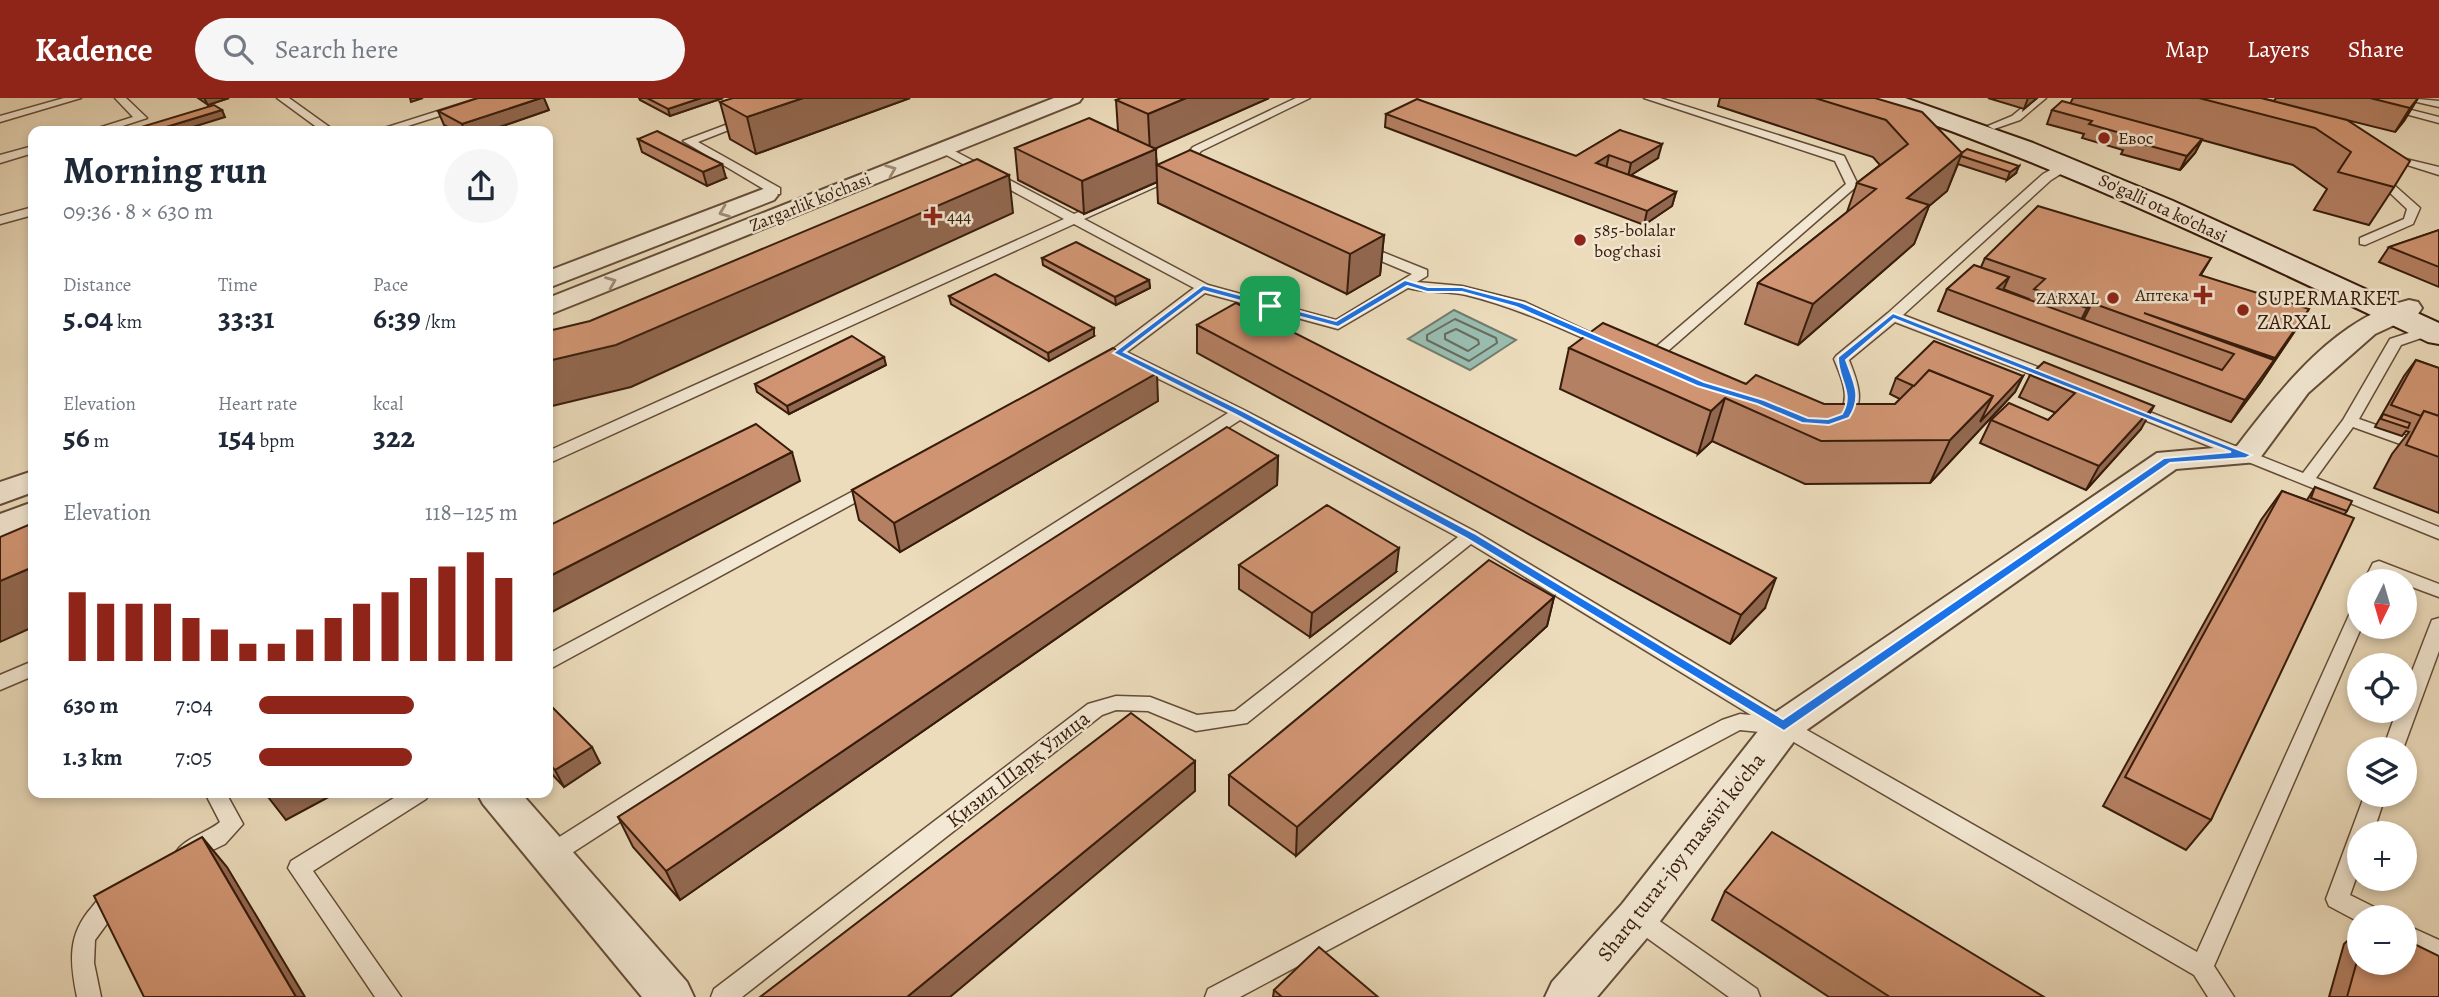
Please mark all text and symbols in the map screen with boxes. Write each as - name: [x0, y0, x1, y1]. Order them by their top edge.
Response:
- search box: [195, 18, 685, 81]
- text: Kadence: [35, 27, 153, 72]
- icon: search: [219, 30, 257, 68]
- text: Search here: [275, 32, 398, 67]
- text: Map: [2165, 33, 2209, 65]
- text: Layers: [2247, 33, 2310, 65]
- text: Share: [2348, 33, 2404, 65]
- place label: Евос: [2118, 126, 2154, 150]
- marker: Евос: [2096, 130, 2112, 146]
- text: Morning run: [63, 144, 267, 196]
- button: share: [444, 149, 518, 223]
- one-way arrow: [884, 165, 896, 179]
- street label: Zargarlik ko'chasi: [746, 167, 874, 237]
- street label: So'galli ota ko'chasi: [2095, 168, 2231, 248]
- text: 09:36 · 8 × 630 m: [63, 196, 213, 227]
- one-way arrow: [719, 203, 731, 217]
- place label: 444: [947, 204, 971, 228]
- marker: 444: [925, 208, 941, 224]
- place label: 585-bolalar bog'chasi: [1594, 218, 1676, 263]
- marker: 585-bolalar bog'chasi: [1572, 232, 1588, 248]
- text: Distance: [63, 272, 131, 298]
- text: Time: [218, 272, 257, 298]
- text: Pace: [373, 272, 408, 298]
- one-way arrow: [605, 276, 617, 290]
- pin: [1240, 276, 1300, 336]
- place label: Аптека: [2134, 283, 2190, 307]
- place label: SUPERMARKET ZARXAL: [2257, 284, 2400, 336]
- place label: ZARXAL: [2036, 286, 2100, 310]
- icon: arrive: [1251, 287, 1289, 325]
- marker: Аптека: [2195, 287, 2211, 303]
- marker: ZARXAL: [2105, 290, 2121, 306]
- text: 5.04: [63, 298, 113, 338]
- text: 33:31: [218, 298, 275, 338]
- text: 6:39: [373, 298, 421, 338]
- marker: SUPERMARKET ZARXAL: [2235, 302, 2251, 318]
- text: km: [113, 309, 142, 335]
- text: /km: [421, 309, 456, 335]
- text: Elevation: [63, 391, 136, 417]
- text: Heart rate: [218, 391, 297, 417]
- text: kcal: [373, 391, 403, 417]
- text: 56: [63, 417, 90, 457]
- text: 154: [218, 417, 256, 457]
- text: 322: [373, 417, 415, 457]
- text: m: [90, 428, 109, 454]
- text: bpm: [256, 428, 295, 454]
- text: Elevation: [63, 497, 151, 528]
- text: 118–125 m: [425, 497, 518, 528]
- north arrow: [2347, 569, 2417, 639]
- map controls: [2347, 569, 2417, 975]
- button: locate: [2347, 653, 2417, 723]
- text: 630 m: [63, 690, 118, 721]
- text: 7:04: [175, 690, 213, 721]
- street label: Қизил Шарқ Улица: [941, 704, 1096, 834]
- button: layers: [2347, 737, 2417, 807]
- text: 1.3 km: [63, 742, 123, 773]
- text: 7:05: [175, 742, 212, 773]
- street label: Sharq turar-joy massivi ko'cha: [1591, 747, 1771, 967]
- button: +: [2347, 821, 2417, 891]
- button: −: [2347, 905, 2417, 975]

